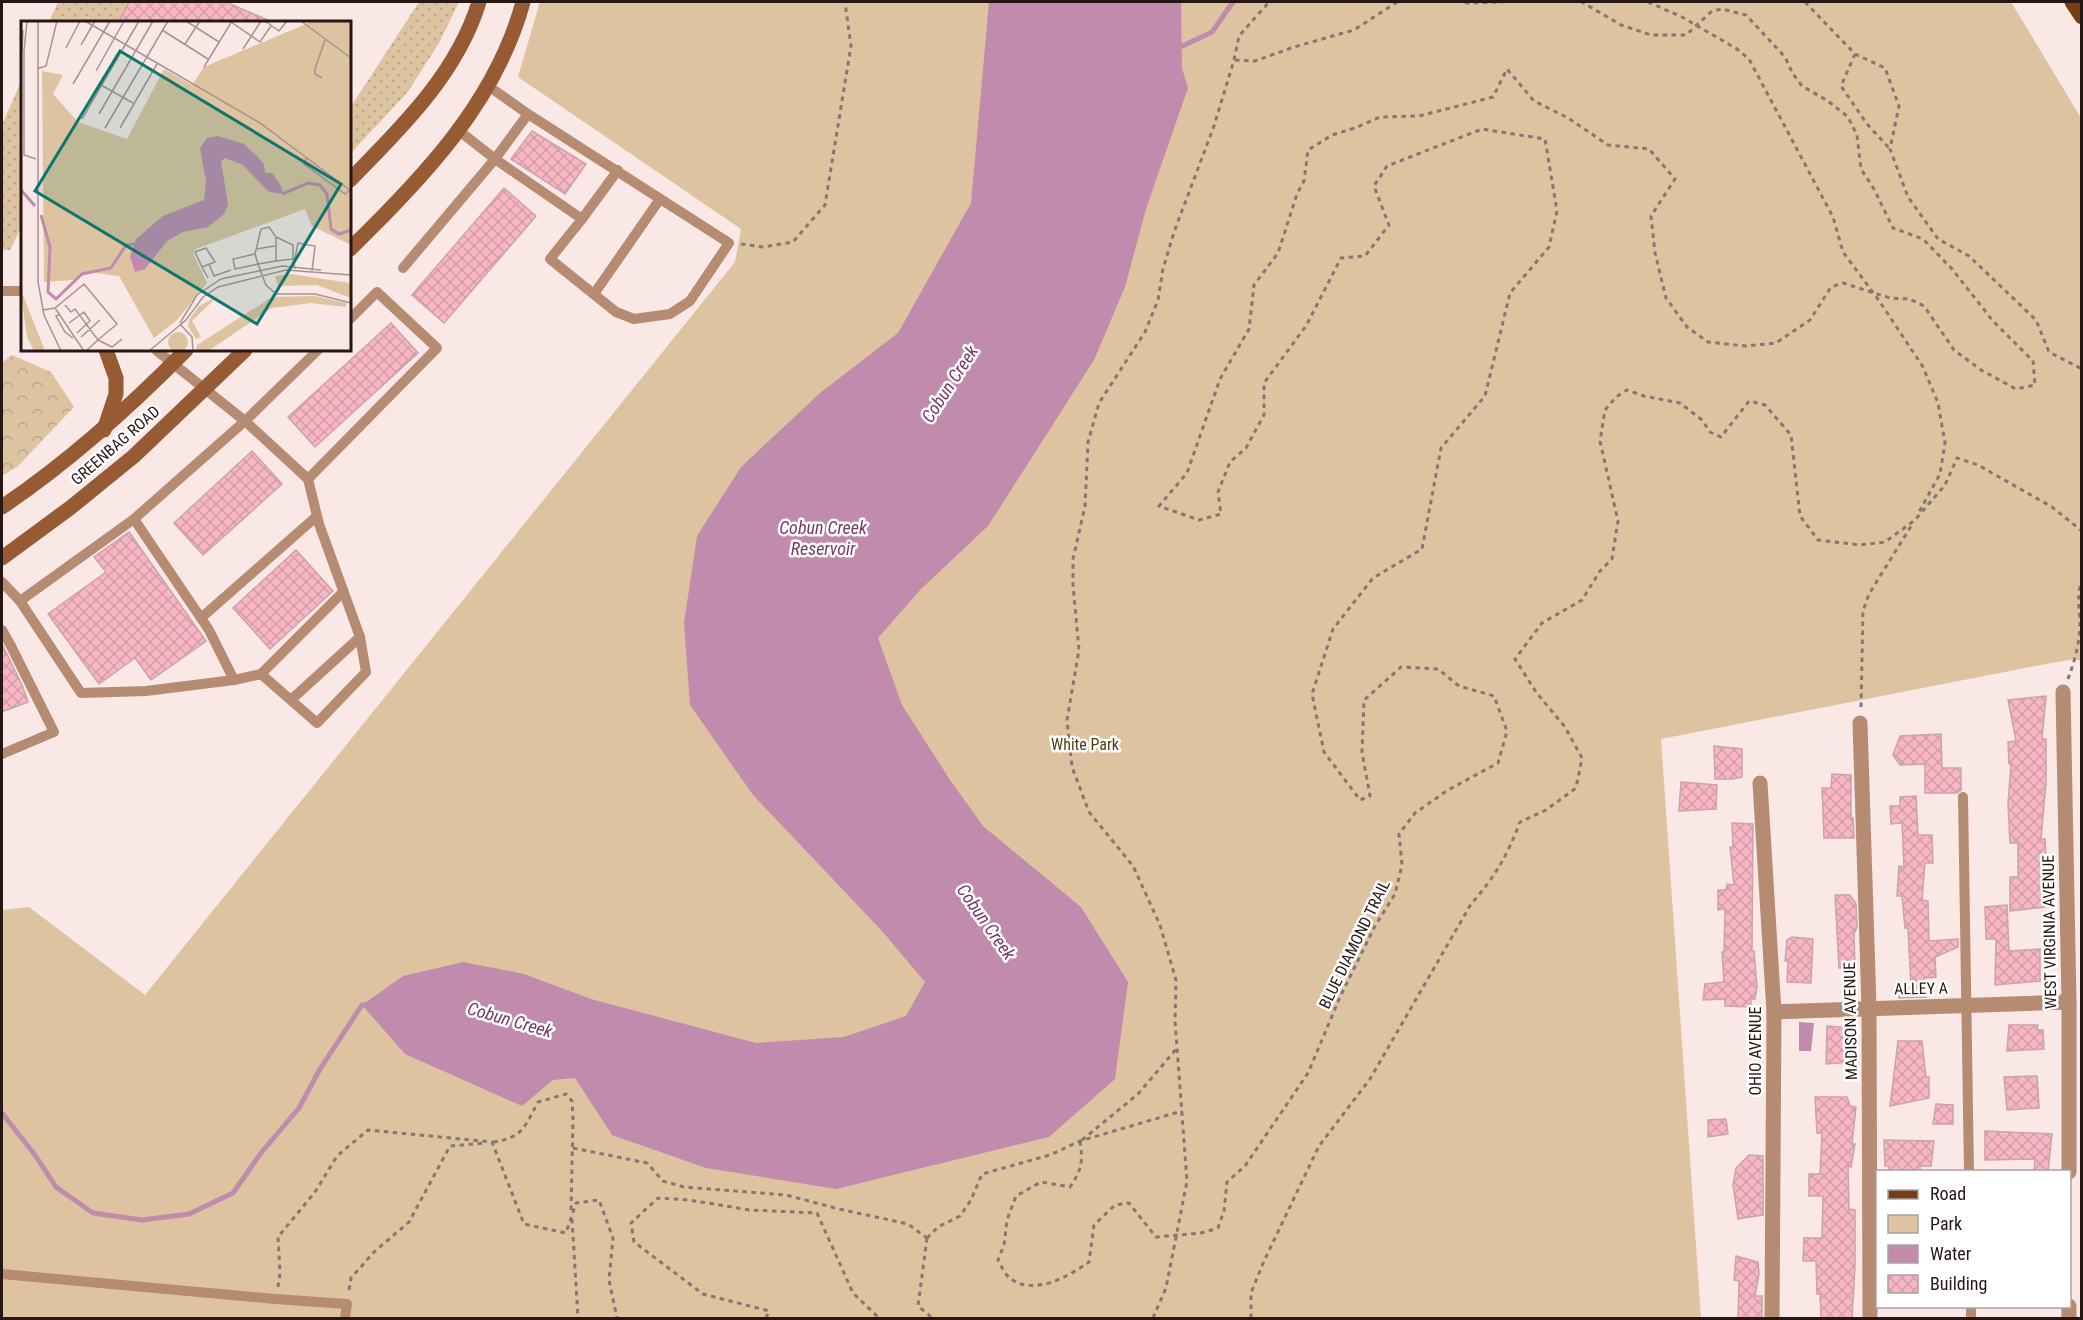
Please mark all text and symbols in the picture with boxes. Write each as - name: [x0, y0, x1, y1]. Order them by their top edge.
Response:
- inset map: [21, 21, 351, 351]
- water label: Cobun Creek: [917, 340, 983, 426]
- street label: GREENBAG ROAD: [67, 402, 163, 489]
- water label: Cobun Creek Reservoir: [779, 517, 868, 559]
- park label: White Park: [1051, 735, 1120, 754]
- street label: WEST VIRGINIA AVENUE: [2039, 855, 2060, 1009]
- street label: BLUE DIAMOND TRAIL: [1315, 876, 1394, 1012]
- water label: Cobun Creek: [953, 880, 1021, 965]
- street label: MADISON AVENUE: [1840, 962, 1861, 1080]
- street label: ALLEY A: [1894, 979, 1948, 998]
- water label: Cobun Creek: [465, 997, 556, 1042]
- street label: OHIO AVENUE: [1746, 1006, 1765, 1096]
- legend: [1876, 1170, 2071, 1308]
- text: Road: [1930, 1183, 1966, 1204]
- text: Park: [1930, 1213, 1962, 1234]
- text: Water: [1930, 1243, 1972, 1264]
- text: Building: [1930, 1273, 1987, 1294]

